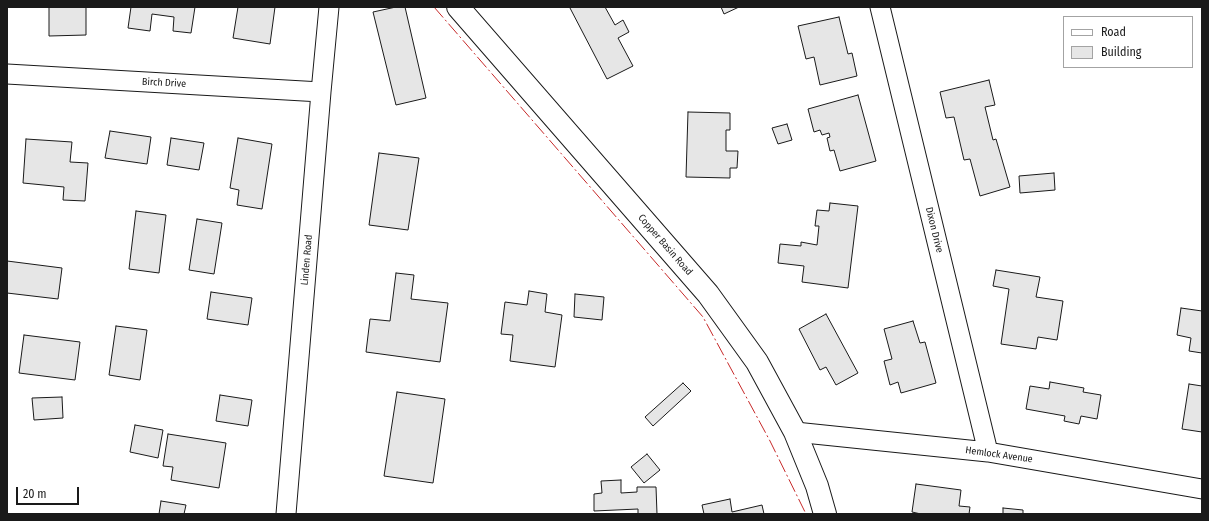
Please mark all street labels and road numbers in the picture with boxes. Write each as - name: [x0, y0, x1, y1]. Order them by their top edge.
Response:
- street label: Birch Drive: [142, 76, 186, 90]
- street label: Dixon Drive: [923, 206, 945, 254]
- street label: Copper Basin Road: [635, 212, 695, 278]
- street label: Linden Road: [299, 234, 315, 286]
- street label: Hemlock Avenue: [965, 444, 1033, 466]

